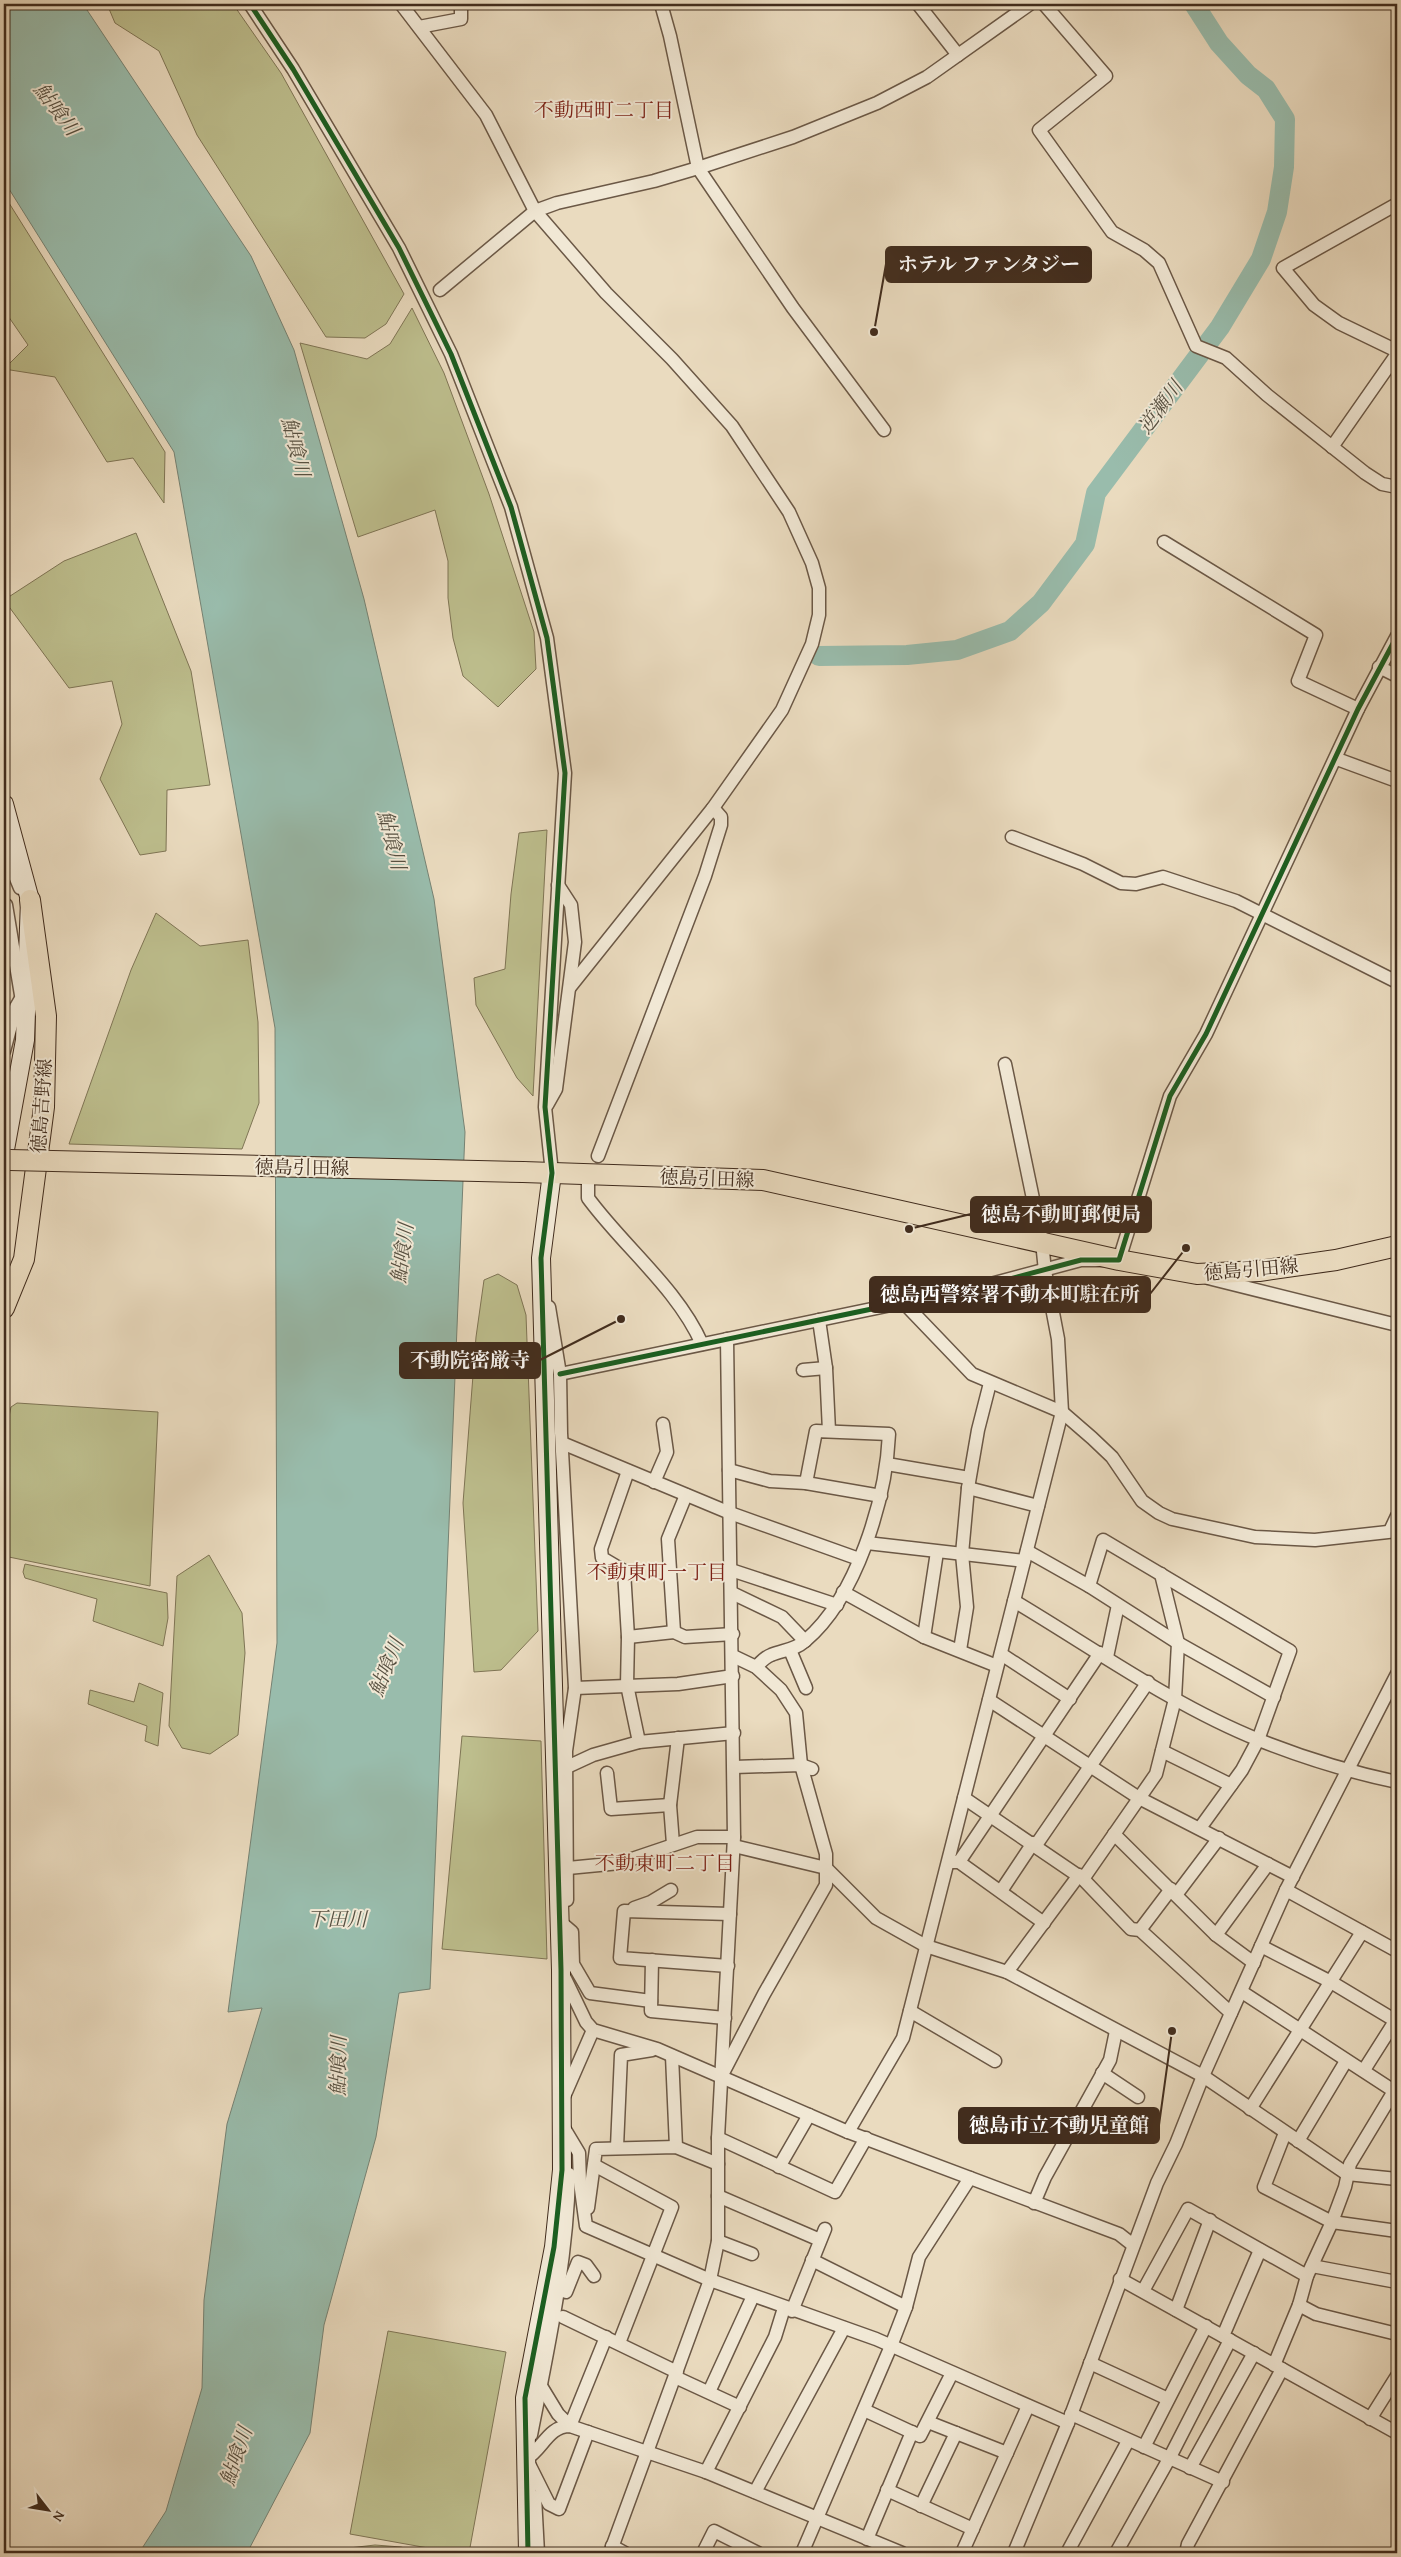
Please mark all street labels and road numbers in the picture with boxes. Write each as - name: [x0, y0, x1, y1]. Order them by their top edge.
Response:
- street label: 徳島吉野線: [24, 1058, 58, 1154]
- street label: 徳島引田線: [254, 1152, 350, 1182]
- street label: 徳島引田線: [659, 1162, 755, 1194]
- street label: 徳島引田線: [1202, 1251, 1300, 1287]

